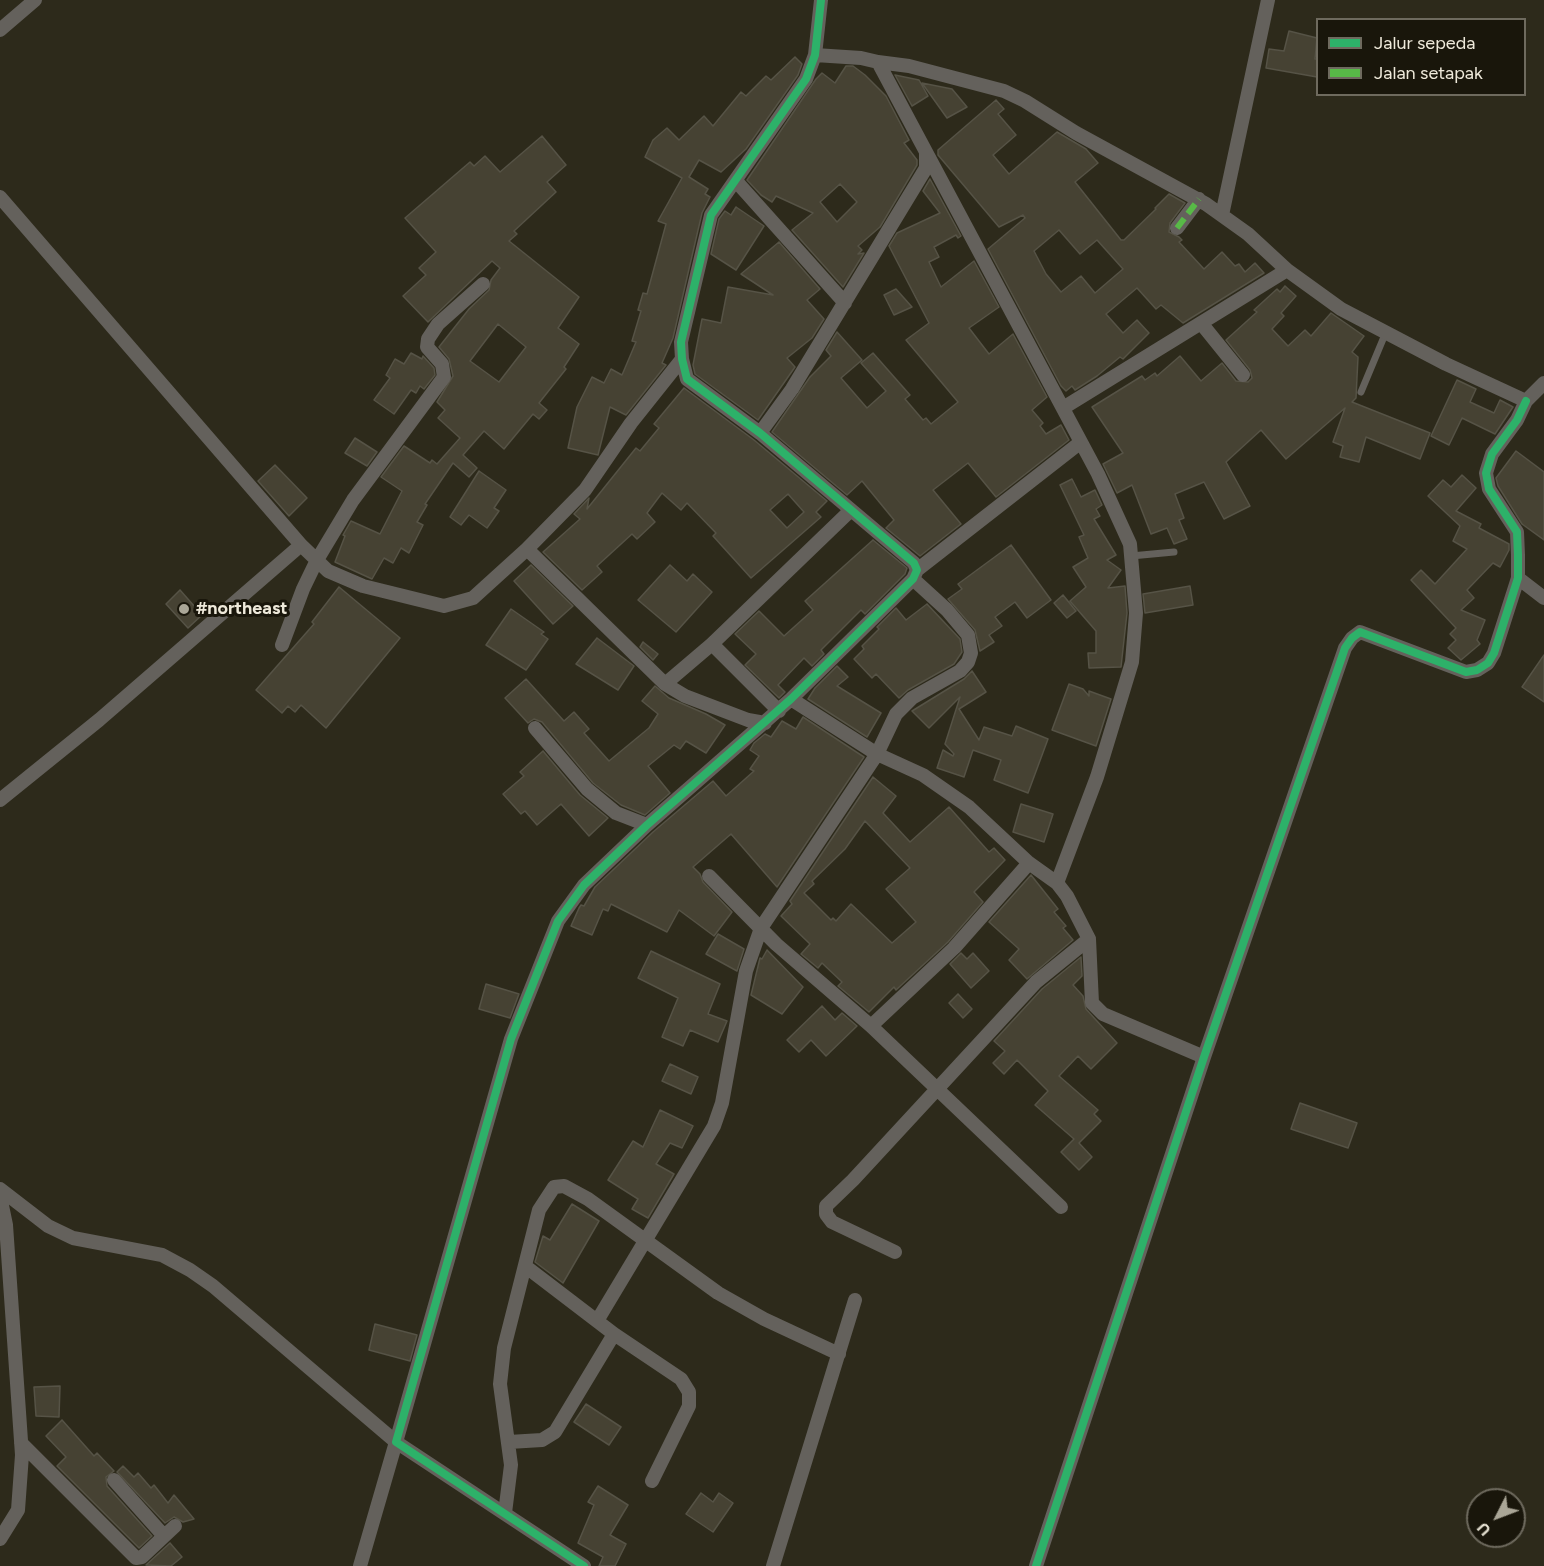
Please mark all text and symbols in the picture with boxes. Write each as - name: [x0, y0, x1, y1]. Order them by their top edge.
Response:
- legend: [1316, 18, 1526, 96]
- text: Jalur sepeda: [1374, 32, 1475, 54]
- text: Jalan setapak: [1374, 62, 1483, 84]
- place label: #northeast: [196, 598, 288, 620]
- marker: #northeast: [177, 602, 191, 616]
- north arrow: [1466, 1488, 1526, 1548]
- text: U: [1473, 1519, 1495, 1540]

